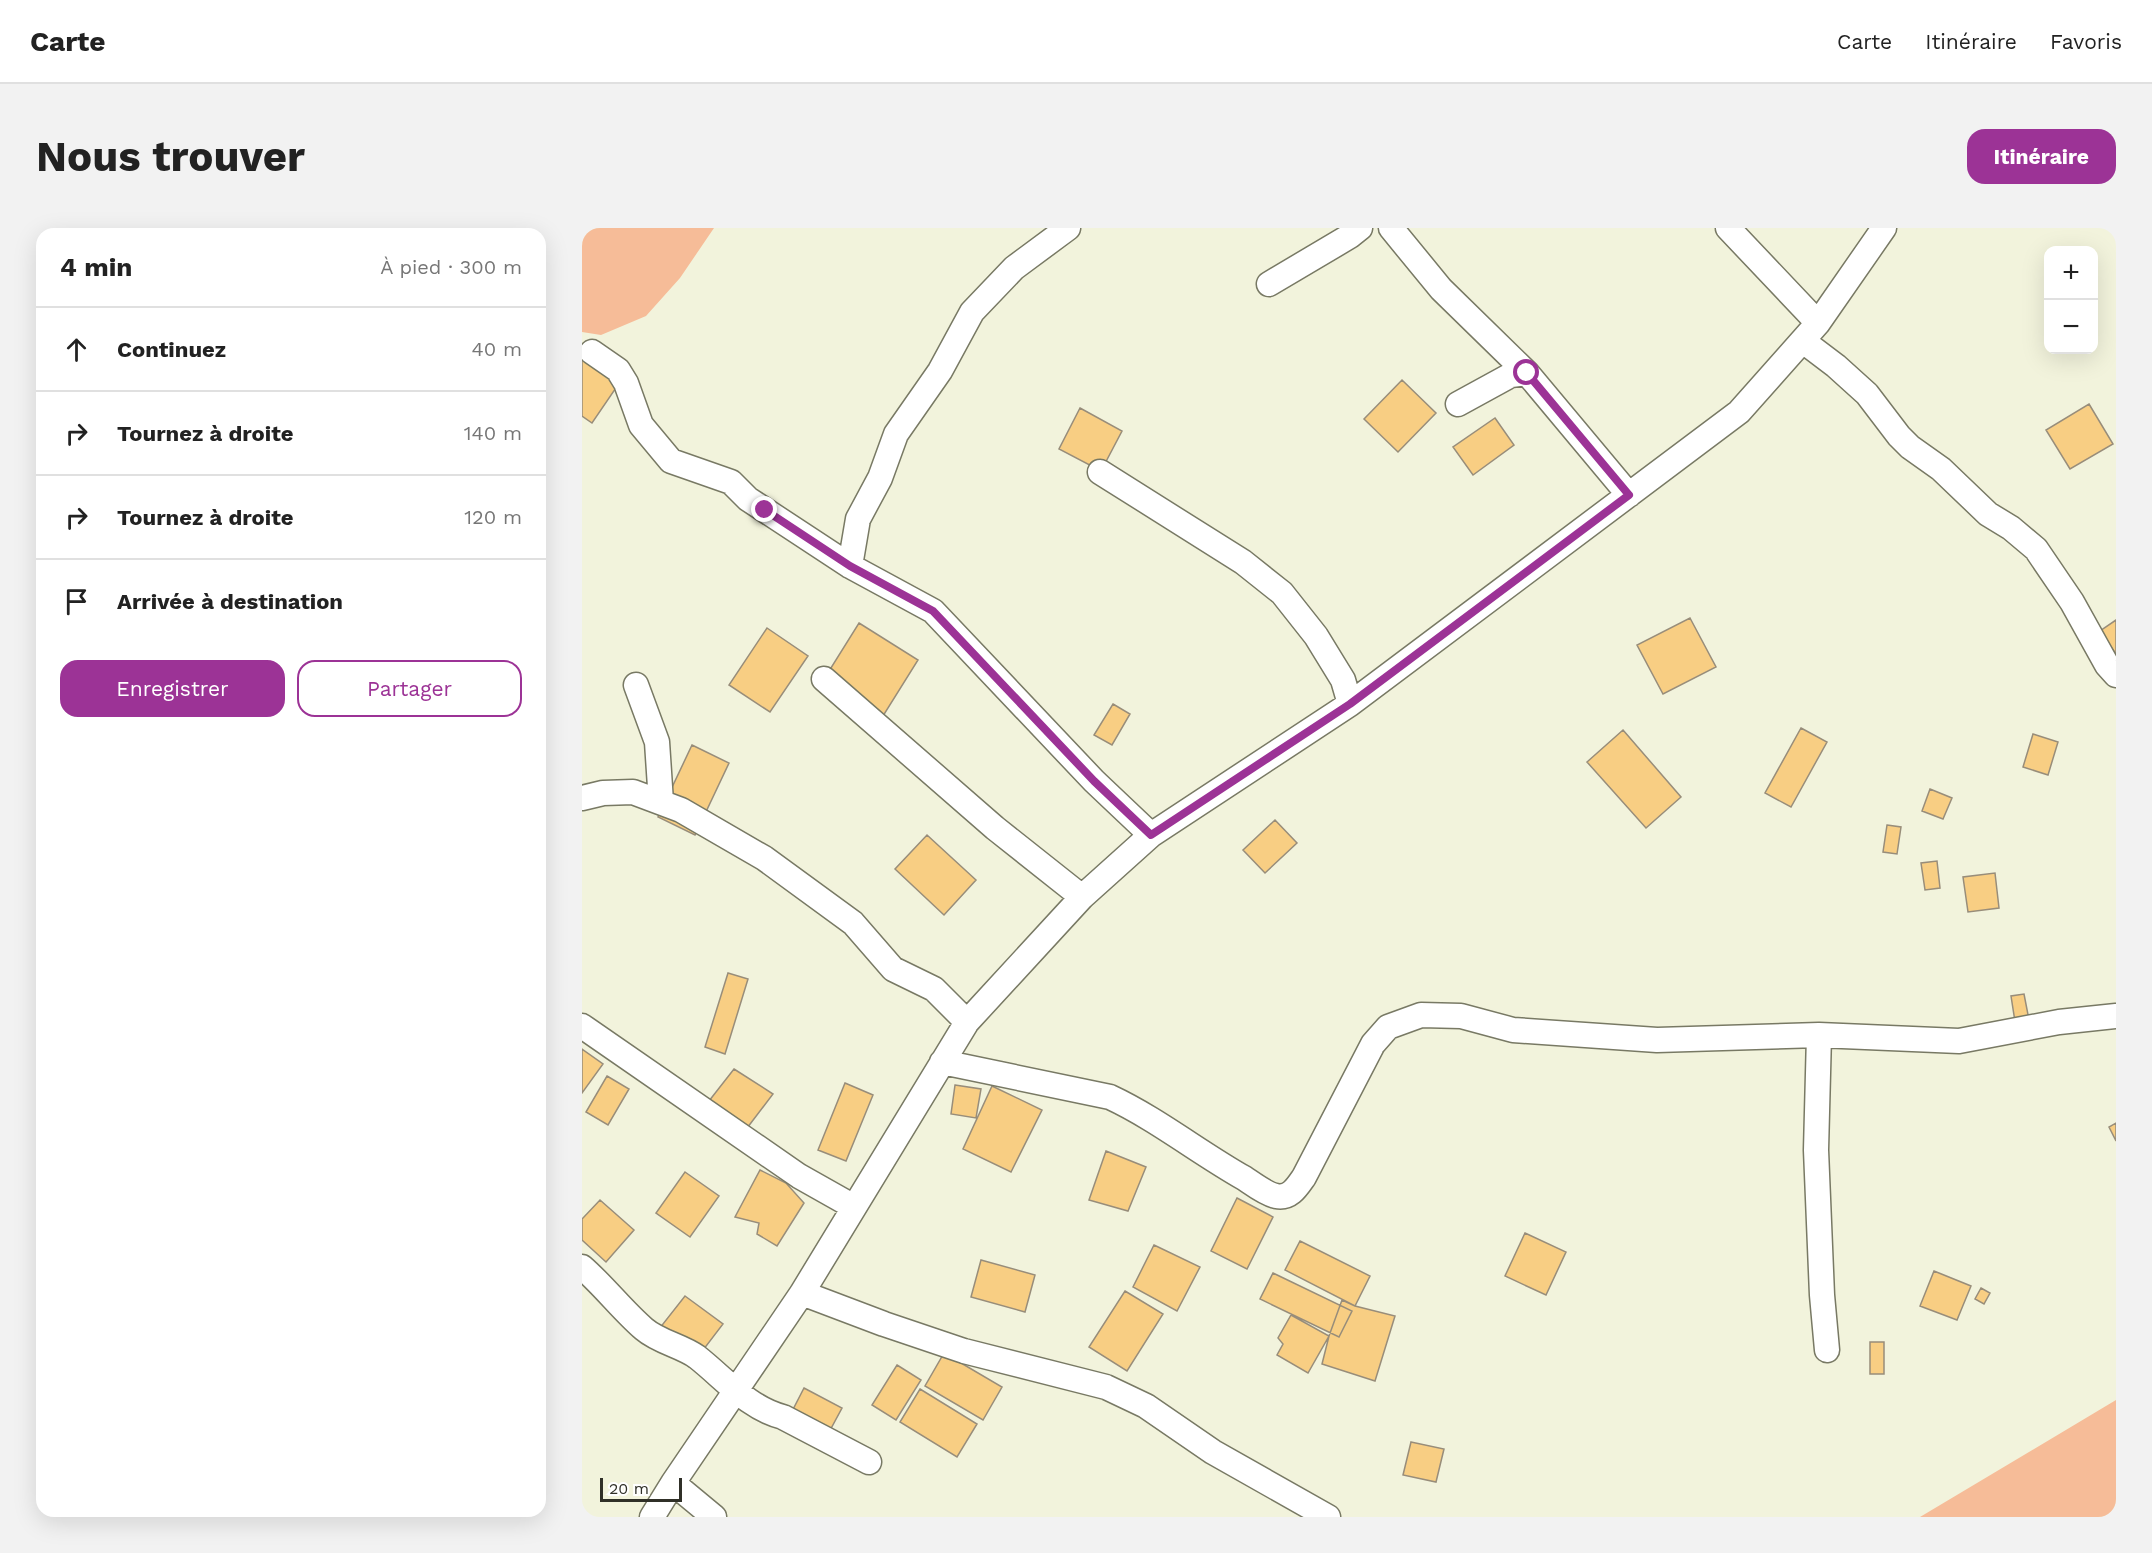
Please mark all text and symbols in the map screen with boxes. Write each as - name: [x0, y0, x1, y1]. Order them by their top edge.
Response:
- text: Carte: [30, 25, 105, 58]
- text: Carte: [1837, 29, 1892, 54]
- text: Itinéraire: [1925, 29, 2017, 54]
- text: Favoris: [2050, 29, 2122, 54]
- button: Itinéraire: [1967, 129, 2116, 184]
- text: Nous trouver: [36, 132, 305, 181]
- map controls: [2044, 246, 2098, 354]
- button: +: [2044, 246, 2098, 300]
- text: 4 min: [60, 252, 132, 282]
- text: À pied · 300 m: [380, 255, 522, 279]
- button: −: [2044, 300, 2098, 354]
- icon: ahead: [60, 333, 93, 366]
- text: Continuez: [117, 337, 226, 362]
- text: 40 m: [471, 337, 522, 361]
- route start: [1513, 359, 1539, 385]
- icon: right: [60, 417, 93, 450]
- text: Tournez à droite: [117, 421, 294, 446]
- text: 140 m: [464, 421, 522, 445]
- route end: [751, 496, 777, 522]
- icon: right: [60, 501, 93, 534]
- text: Tournez à droite: [117, 505, 294, 530]
- text: 120 m: [464, 505, 522, 529]
- icon: arrive: [60, 585, 93, 618]
- text: Arrivée à destination: [117, 589, 343, 614]
- button: Enregistrer: [60, 660, 285, 717]
- button: Partager: [297, 660, 522, 717]
- scale bar: [600, 1475, 682, 1502]
- text: 20 m: [609, 1479, 649, 1498]

